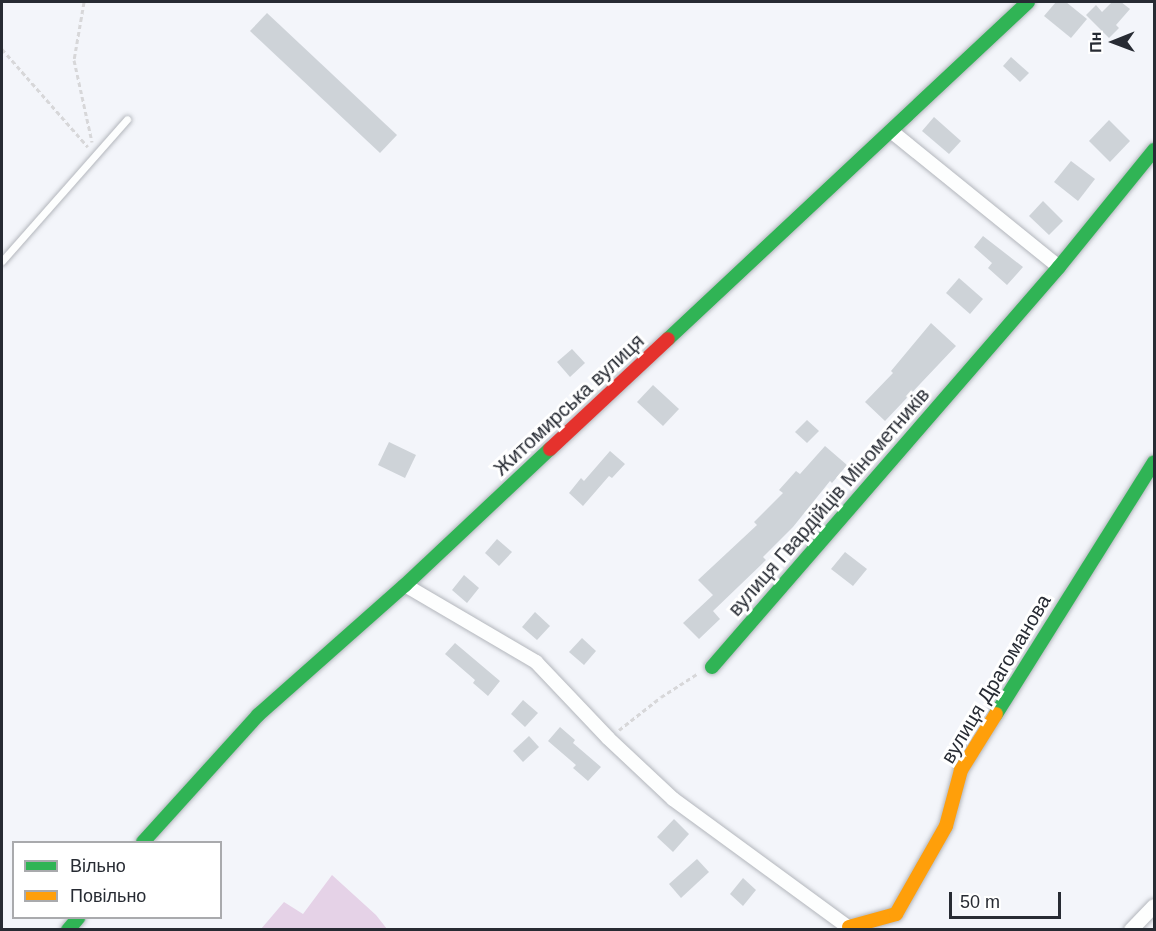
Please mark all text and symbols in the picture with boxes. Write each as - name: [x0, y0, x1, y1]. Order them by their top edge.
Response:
- north arrow: [1084, 12, 1144, 72]
- text: Пн: [1087, 32, 1104, 53]
- street label: Житомирська вулиця: [489, 329, 649, 481]
- street label: вулиця Гвардійців Мінометників: [723, 383, 935, 621]
- street label: вулиця Драгоманова: [936, 590, 1056, 768]
- legend: [12, 841, 222, 919]
- text: Вільно: [70, 856, 126, 876]
- scale bar: [952, 880, 1064, 918]
- text: Повільно: [70, 886, 146, 906]
- text: 50 m: [960, 892, 1000, 912]

